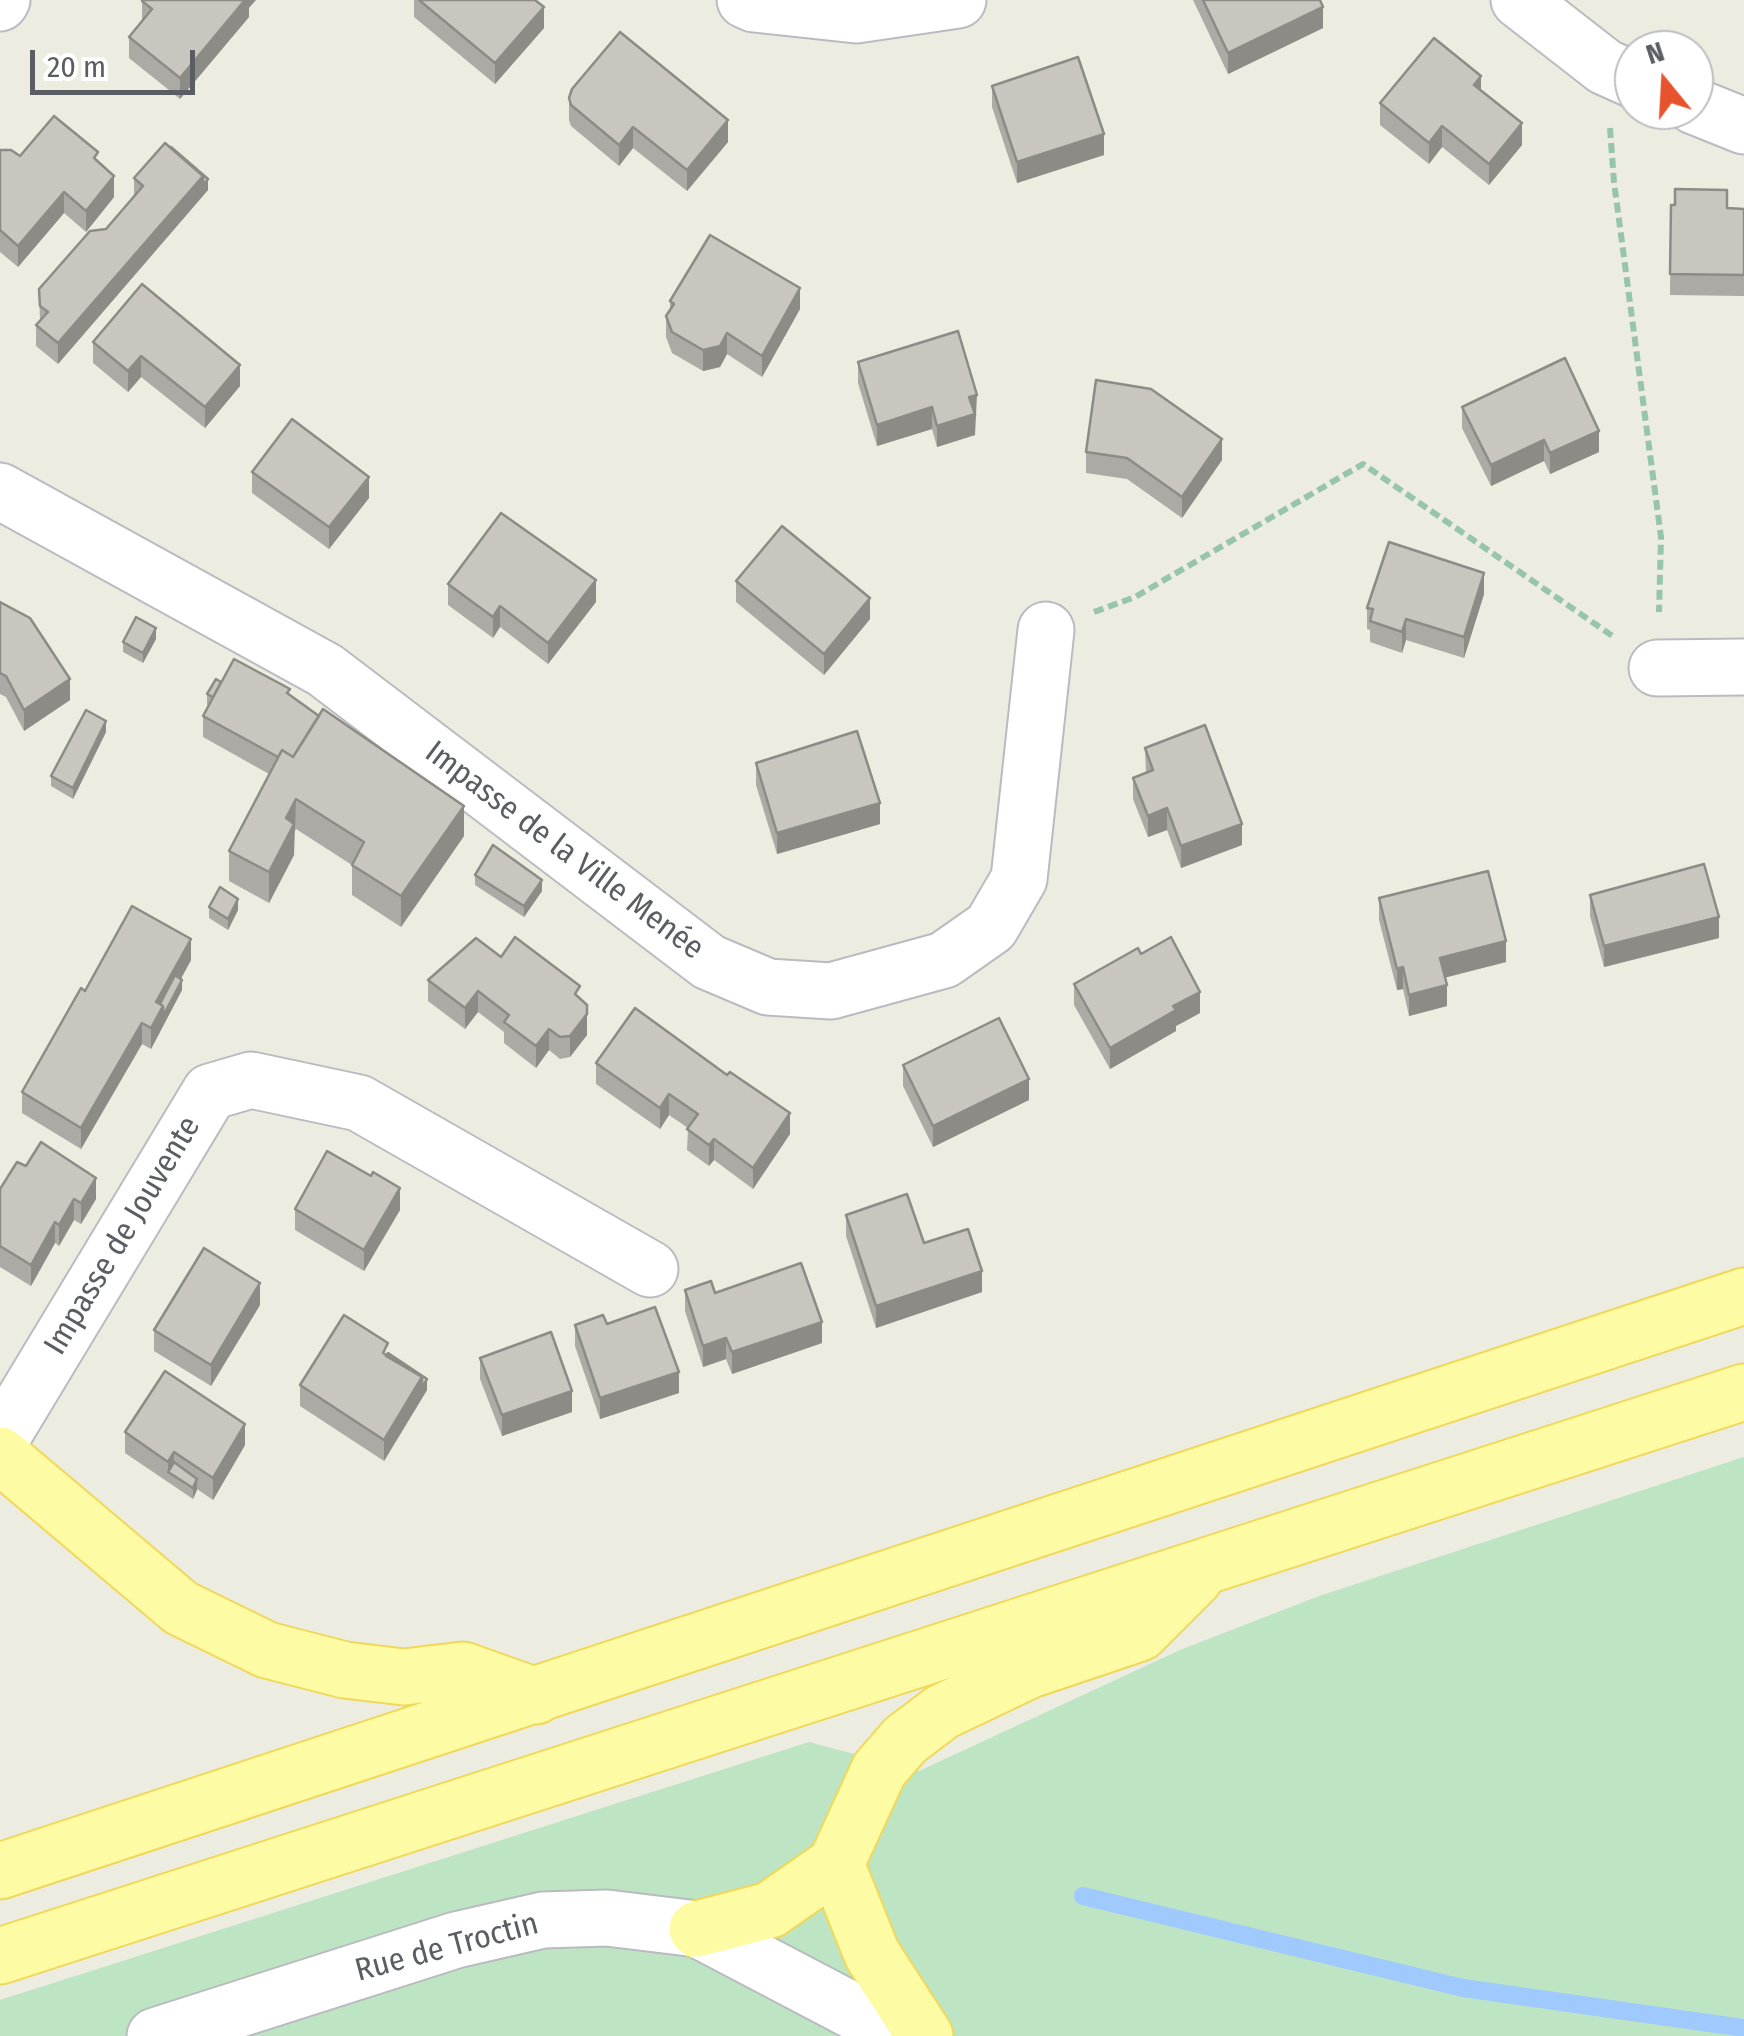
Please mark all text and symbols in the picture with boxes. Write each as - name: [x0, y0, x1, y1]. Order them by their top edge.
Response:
- scale bar: [35, 30, 200, 92]
- north arrow: [1614, 30, 1714, 130]
- text: N: [1642, 35, 1668, 71]
- text: 20 m: [47, 49, 106, 85]
- street label: Impasse de la Ville Menée: [417, 734, 711, 968]
- street label: Impasse de Jouvente: [37, 1110, 209, 1362]
- street label: Rue de Troctin: [351, 1905, 543, 1991]

